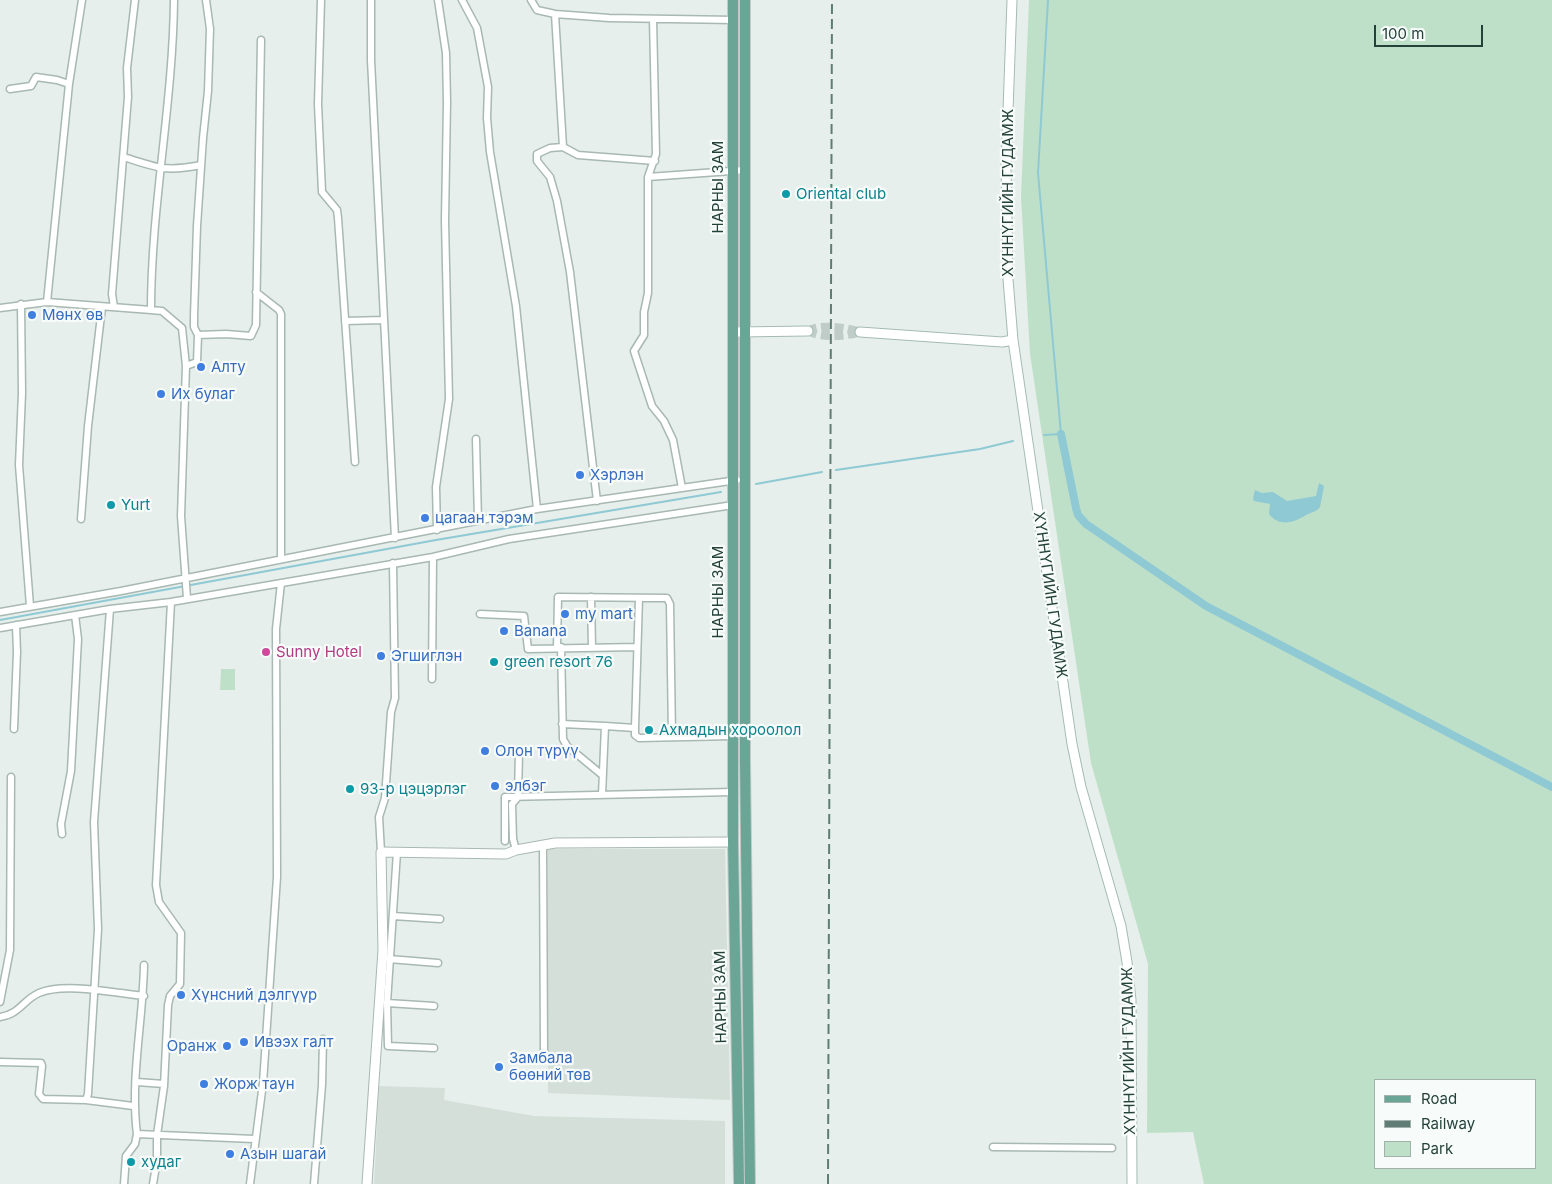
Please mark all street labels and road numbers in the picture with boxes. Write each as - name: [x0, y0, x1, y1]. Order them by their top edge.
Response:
- street label: ХҮННҮГИЙН ГУДАМЖ: [999, 109, 1017, 277]
- street label: НАРНЫ ЗАМ: [709, 141, 727, 233]
- street label: ХҮННҮГИЙН ГУДАМЖ: [1029, 510, 1071, 680]
- street label: НАРНЫ ЗАМ: [709, 546, 727, 638]
- street label: НАРНЫ ЗАМ: [711, 950, 731, 1044]
- street label: ХҮННҮГИЙН ГУДАМЖ: [1119, 967, 1139, 1135]

